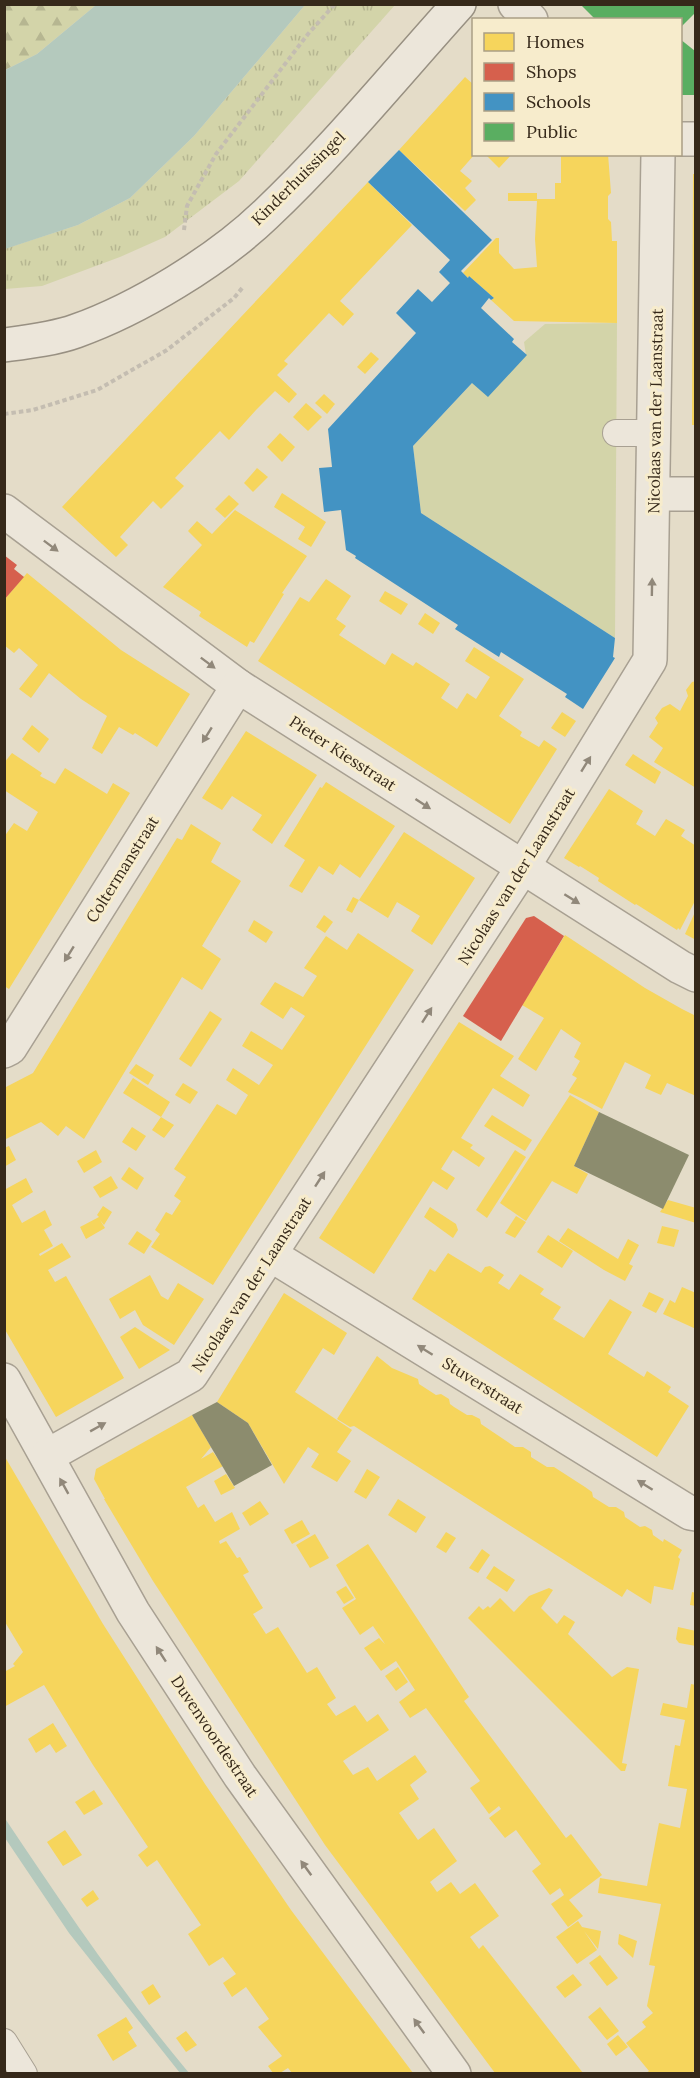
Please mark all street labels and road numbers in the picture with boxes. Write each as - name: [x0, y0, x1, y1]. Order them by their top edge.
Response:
- street label: Kinderhuissingel: [247, 127, 349, 229]
- street label: Nicolaas van der Laanstraat: [643, 307, 667, 514]
- street label: Pieter Kiesstraat: [286, 711, 401, 795]
- street label: Nicolaas van der Laanstraat: [453, 783, 579, 968]
- street label: Coltermanstraat: [81, 811, 163, 926]
- street label: Nicolaas van der Laanstraat: [187, 1192, 316, 1376]
- street label: Stuverstraat: [439, 1352, 528, 1418]
- street label: Duvenvoordestraat: [167, 1671, 264, 1801]

